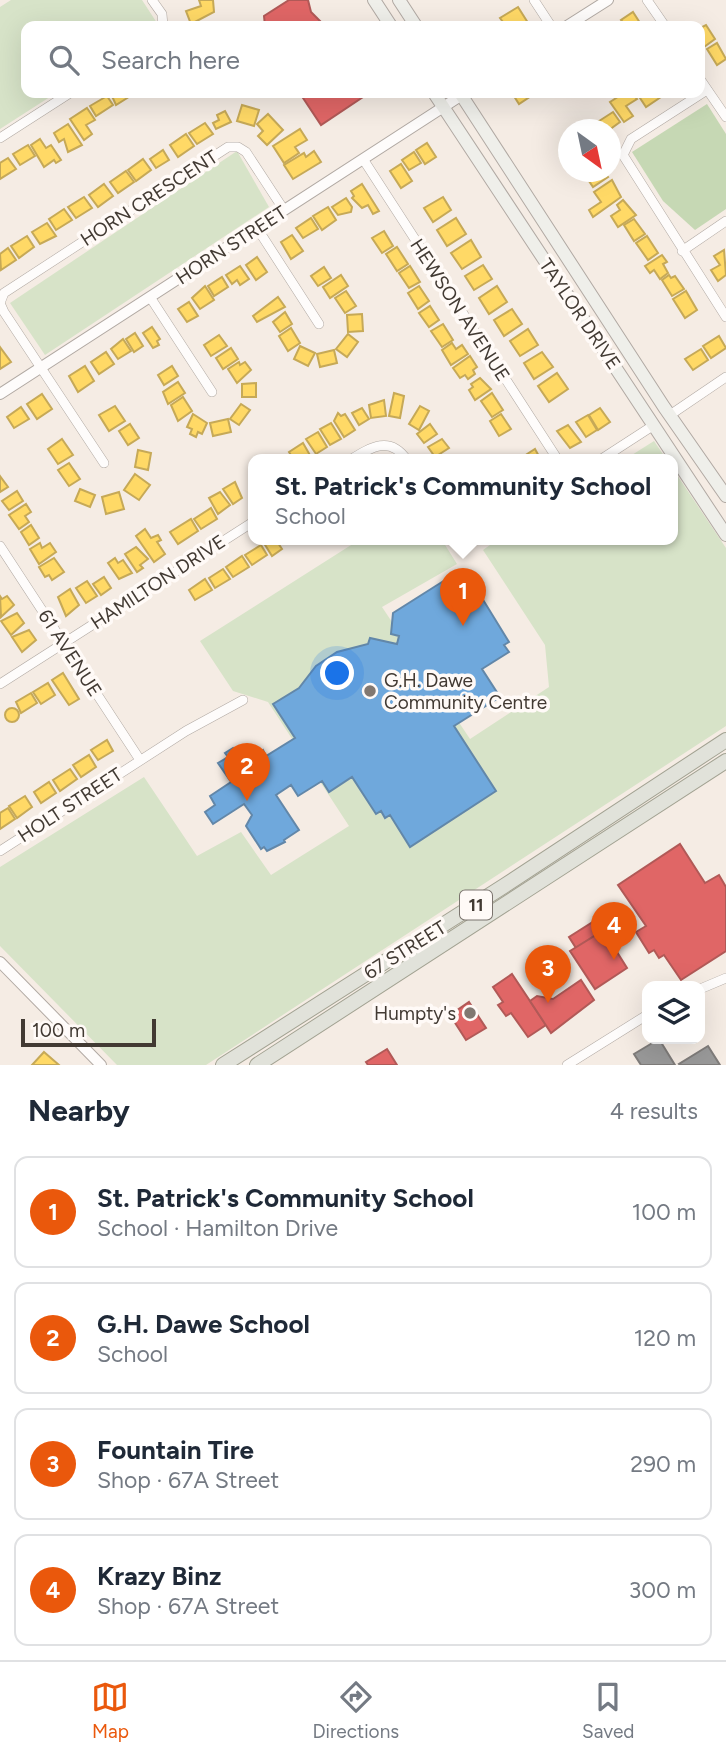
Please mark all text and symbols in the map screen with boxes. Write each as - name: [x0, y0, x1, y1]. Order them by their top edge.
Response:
- search box: [21, 21, 705, 98]
- icon: search: [45, 41, 83, 79]
- text: Search here: [101, 44, 240, 76]
- north arrow: [558, 119, 621, 182]
- street label: HORN CRESCENT: [76, 145, 222, 251]
- street label: HORN STREET: [171, 200, 291, 289]
- street label: HEWSON AVENUE: [405, 234, 515, 386]
- street label: TAYLOR DRIVE: [534, 254, 626, 374]
- popup: [248, 454, 678, 545]
- text: St. Patrick's Community School: [275, 470, 651, 502]
- text: School: [275, 502, 346, 530]
- street label: HAMILTON DRIVE: [86, 530, 230, 634]
- pin: 1: [440, 568, 486, 626]
- street label: 61 AVENUE: [33, 605, 107, 701]
- your location: [320, 656, 354, 690]
- place label: G.H. Dawe Community Centre: [384, 669, 547, 714]
- marker: G.H. Dawe Community Centre: [362, 683, 378, 699]
- pin: 2: [224, 743, 270, 801]
- street label: HOLT STREET: [14, 762, 127, 847]
- road number: 11: [460, 890, 492, 920]
- pin: 4: [591, 902, 637, 960]
- street label: 67 STREET: [360, 915, 451, 984]
- pin: 3: [525, 945, 571, 1003]
- map controls: [642, 981, 705, 1044]
- button: layers: [642, 981, 705, 1044]
- place label: Humpty's: [374, 1002, 456, 1025]
- marker: Humpty's: [462, 1005, 478, 1021]
- scale bar: [21, 1016, 156, 1048]
- text: 100 m: [32, 1019, 85, 1042]
- text: Nearby: [28, 1092, 130, 1129]
- text: 4 results: [610, 1097, 698, 1125]
- text: St. Patrick's Community School: [97, 1182, 474, 1214]
- text: 1: [48, 1198, 58, 1226]
- text: 100 m: [632, 1198, 696, 1226]
- text: School · Hamilton Drive: [97, 1214, 338, 1242]
- text: G.H. Dawe School: [97, 1308, 310, 1340]
- text: 2: [46, 1324, 60, 1352]
- text: 120 m: [634, 1324, 696, 1352]
- text: School: [97, 1340, 168, 1368]
- text: Fountain Tire: [97, 1434, 254, 1466]
- text: 3: [47, 1450, 59, 1478]
- text: 290 m: [630, 1450, 696, 1478]
- text: Shop · 67A Street: [97, 1466, 279, 1494]
- text: Krazy Binz: [97, 1560, 221, 1592]
- text: 4: [46, 1576, 60, 1604]
- text: 300 m: [629, 1576, 696, 1604]
- text: Shop · 67A Street: [97, 1592, 279, 1620]
- tab: Map: [91, 1678, 129, 1743]
- tab: Directions: [312, 1678, 399, 1743]
- tab: Saved: [582, 1678, 634, 1743]

